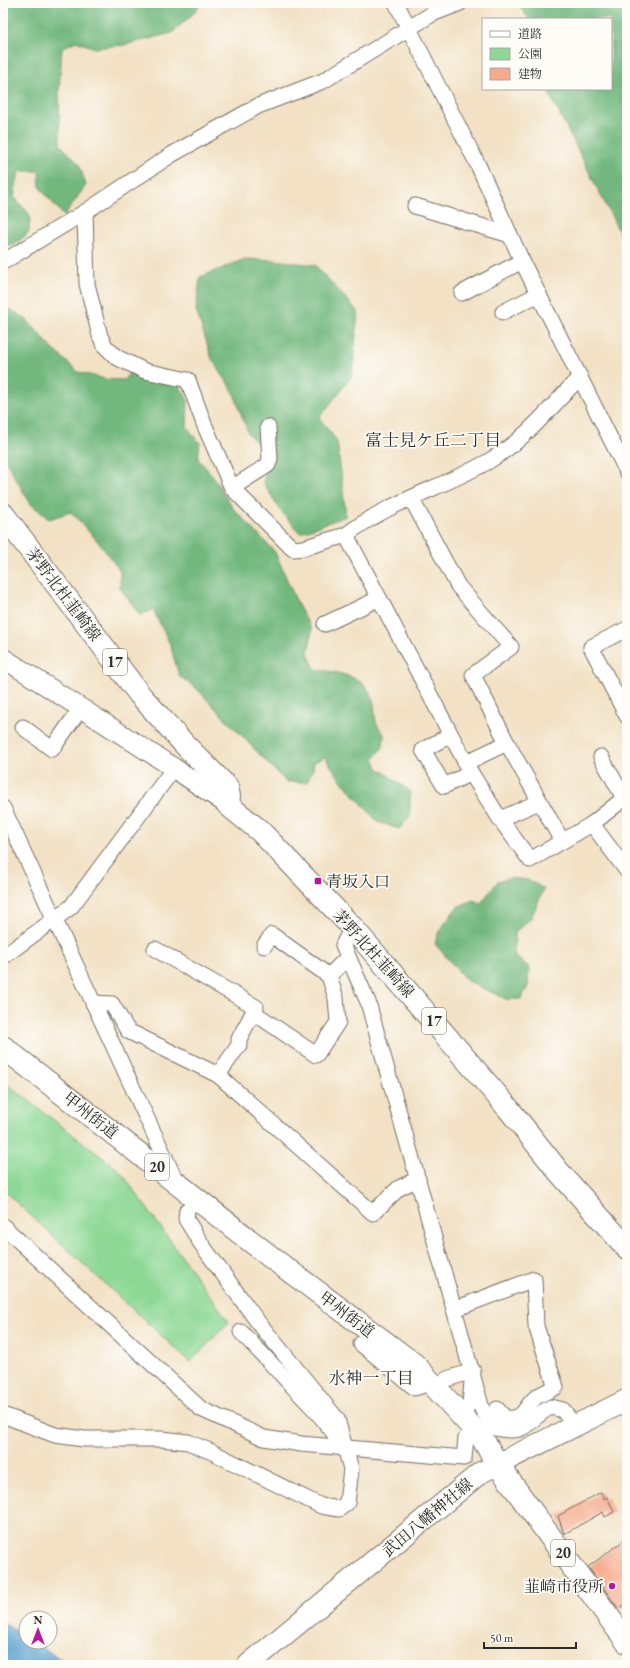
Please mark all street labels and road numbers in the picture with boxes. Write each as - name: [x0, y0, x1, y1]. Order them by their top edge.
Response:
- street label: 茅野北杜韮崎線: [22, 543, 106, 645]
- road number: 17: [103, 649, 127, 675]
- street label: 茅野北杜韮崎線: [328, 905, 419, 1002]
- road number: 17: [422, 1008, 446, 1034]
- street label: 甲州街道: [59, 1087, 122, 1143]
- road number: 20: [145, 1154, 169, 1180]
- street label: 甲州街道: [315, 1287, 379, 1342]
- street label: 武田八幡神社線: [378, 1473, 477, 1561]
- road number: 20: [551, 1540, 575, 1566]

